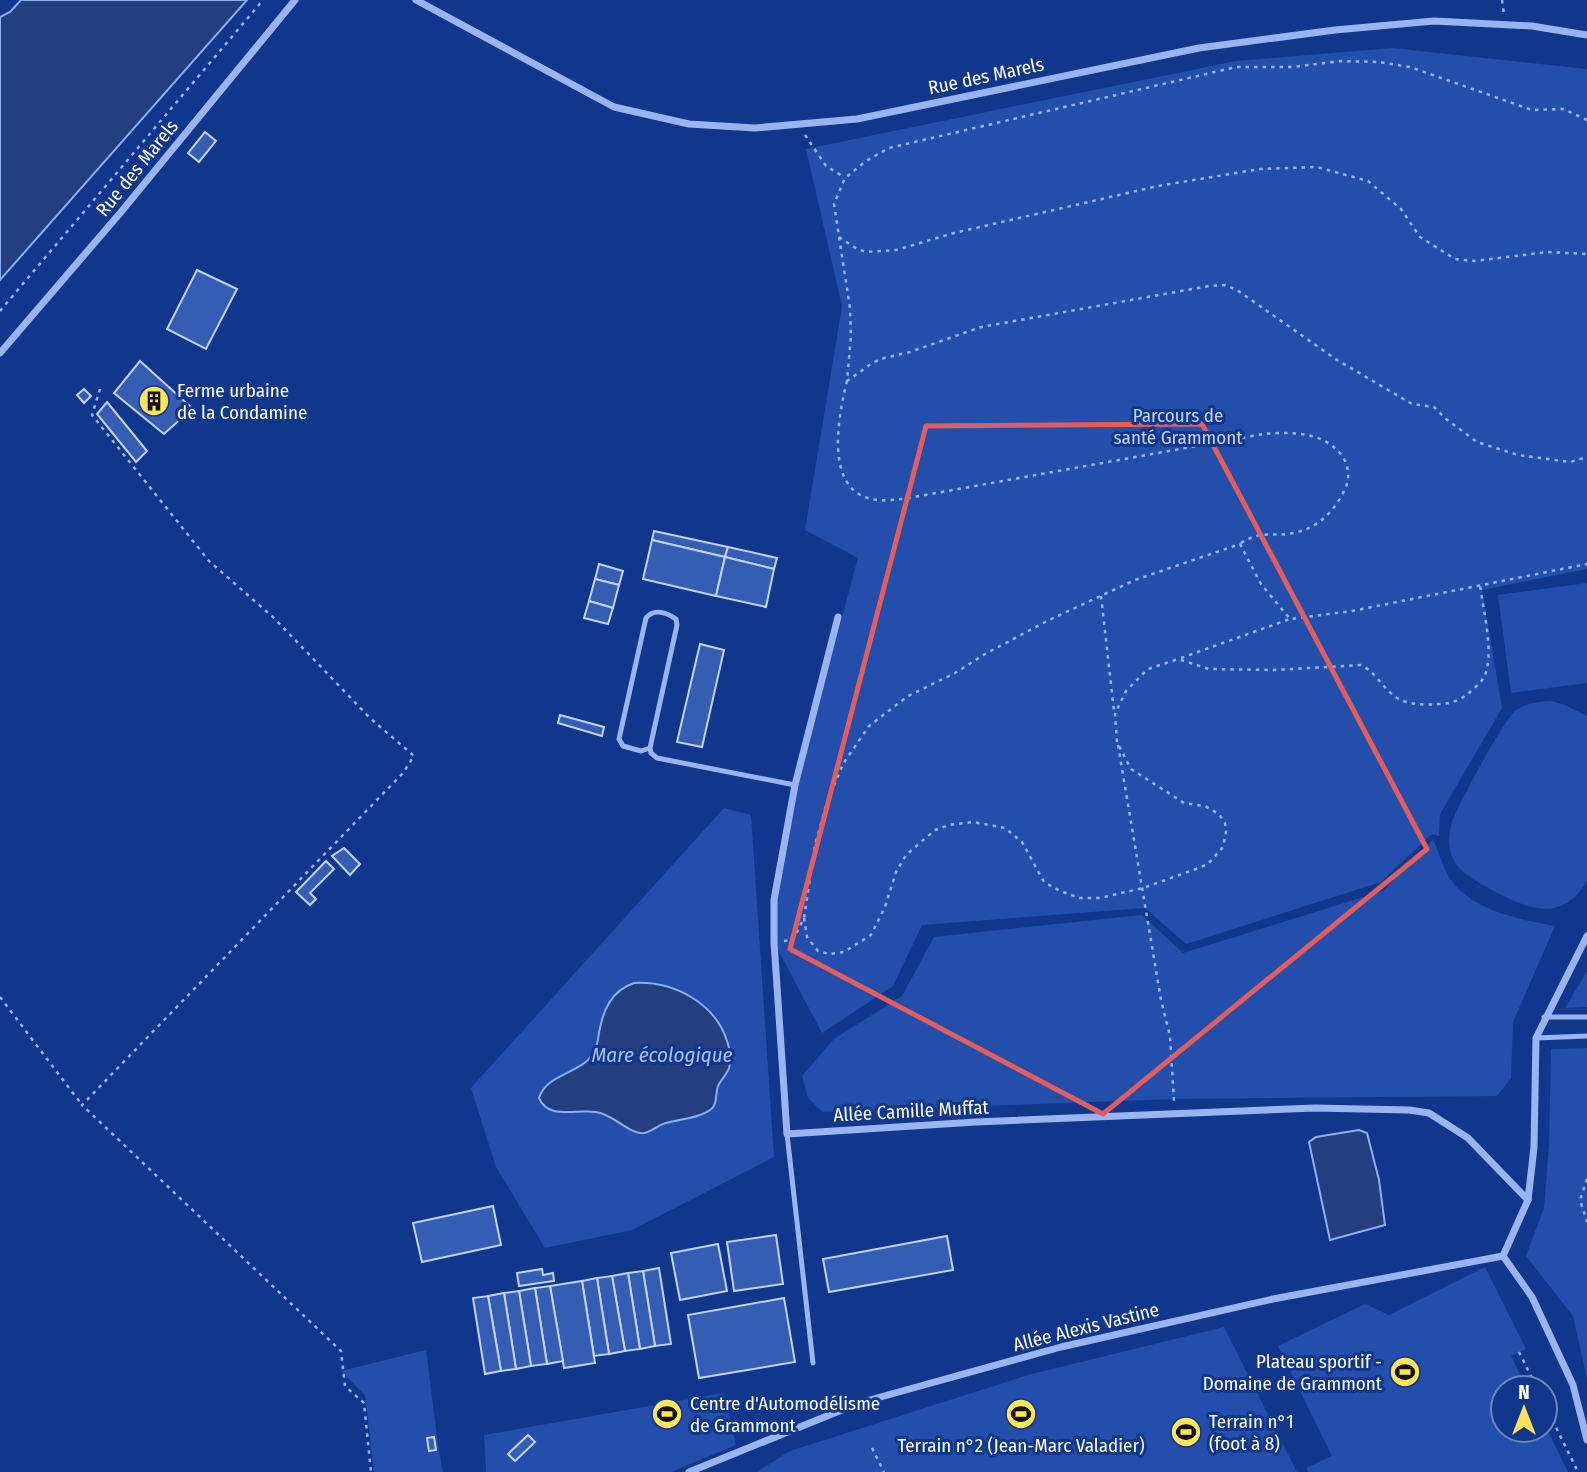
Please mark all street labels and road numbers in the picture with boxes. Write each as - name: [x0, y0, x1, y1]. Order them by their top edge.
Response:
- street label: Rue des Marels: [926, 53, 1046, 99]
- street label: Rue des Marels: [91, 115, 183, 221]
- street label: Allée Camille Muffat: [833, 1095, 990, 1127]
- street label: Allée Alexis Vastine: [1011, 1298, 1161, 1356]

